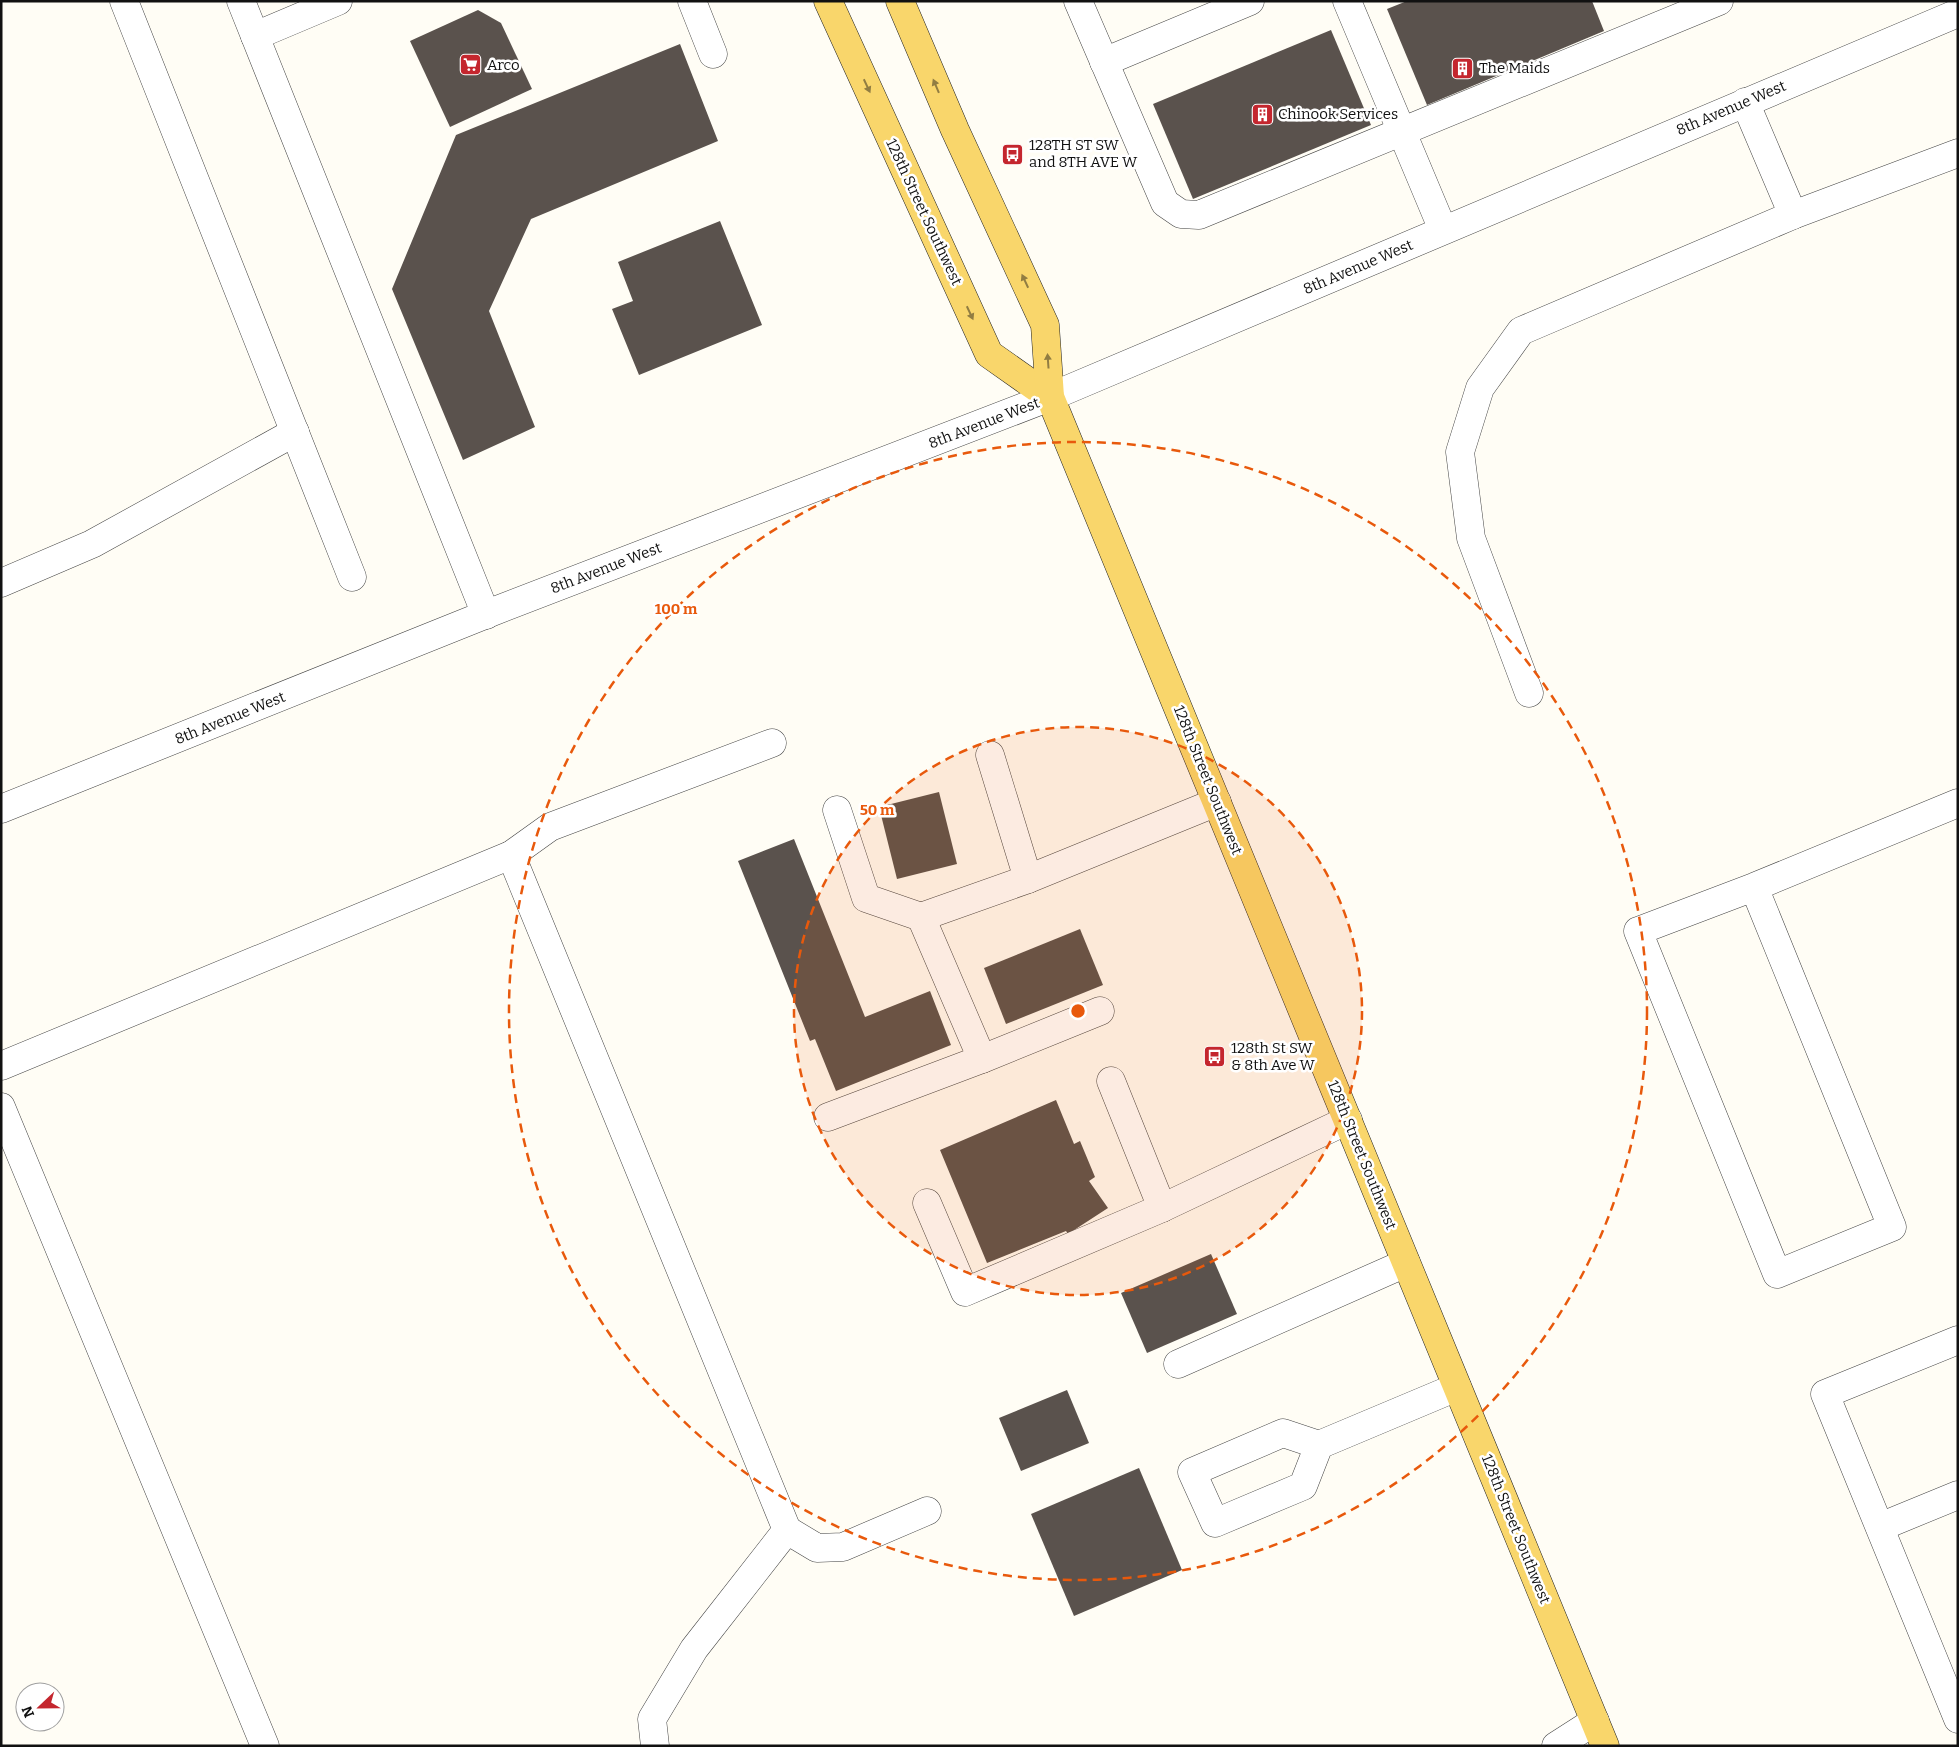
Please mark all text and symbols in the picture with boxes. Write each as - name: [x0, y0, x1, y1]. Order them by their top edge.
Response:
- supermarket icon: Arco: [459, 53, 483, 77]
- place label: Arco: [487, 56, 520, 74]
- building icon: The Maids: [1451, 56, 1475, 80]
- place label: The Maids: [1479, 59, 1550, 77]
- street label: 8th Avenue West: [1674, 77, 1789, 139]
- one-way arrow: [863, 79, 871, 93]
- one-way arrow: [932, 79, 940, 93]
- building icon: Chinook Services: [1250, 102, 1274, 126]
- place label: Chinook Services: [1278, 105, 1398, 123]
- street label: 128th Street Southwest: [882, 136, 966, 289]
- place label: 128TH ST SW and 8TH AVE W: [1029, 136, 1138, 171]
- bus stop icon: 128TH ST SW and 8TH AVE W: [1001, 142, 1025, 166]
- street label: 8th Avenue West: [1301, 236, 1416, 298]
- one-way arrow: [1020, 274, 1028, 288]
- one-way arrow: [967, 306, 975, 320]
- one-way arrow: [1043, 353, 1051, 369]
- street label: 8th Avenue West: [926, 393, 1042, 452]
- street label: 8th Avenue West: [548, 538, 664, 597]
- text: 100 m: [655, 600, 698, 618]
- street label: 8th Avenue West: [172, 687, 288, 748]
- street label: 128th Street Southwest: [1170, 703, 1246, 858]
- text: 50 m: [860, 801, 895, 819]
- centre of rings: [1069, 1002, 1087, 1020]
- place label: 128th St SW & 8th Ave W: [1231, 1039, 1316, 1074]
- bus stop icon: 128th St SW & 8th Ave W: [1203, 1045, 1227, 1069]
- street label: 128th Street Southwest: [1324, 1078, 1400, 1233]
- street label: 128th Street Southwest: [1478, 1452, 1554, 1607]
- north arrow: [15, 1682, 65, 1732]
- text: N: [18, 1703, 38, 1720]

